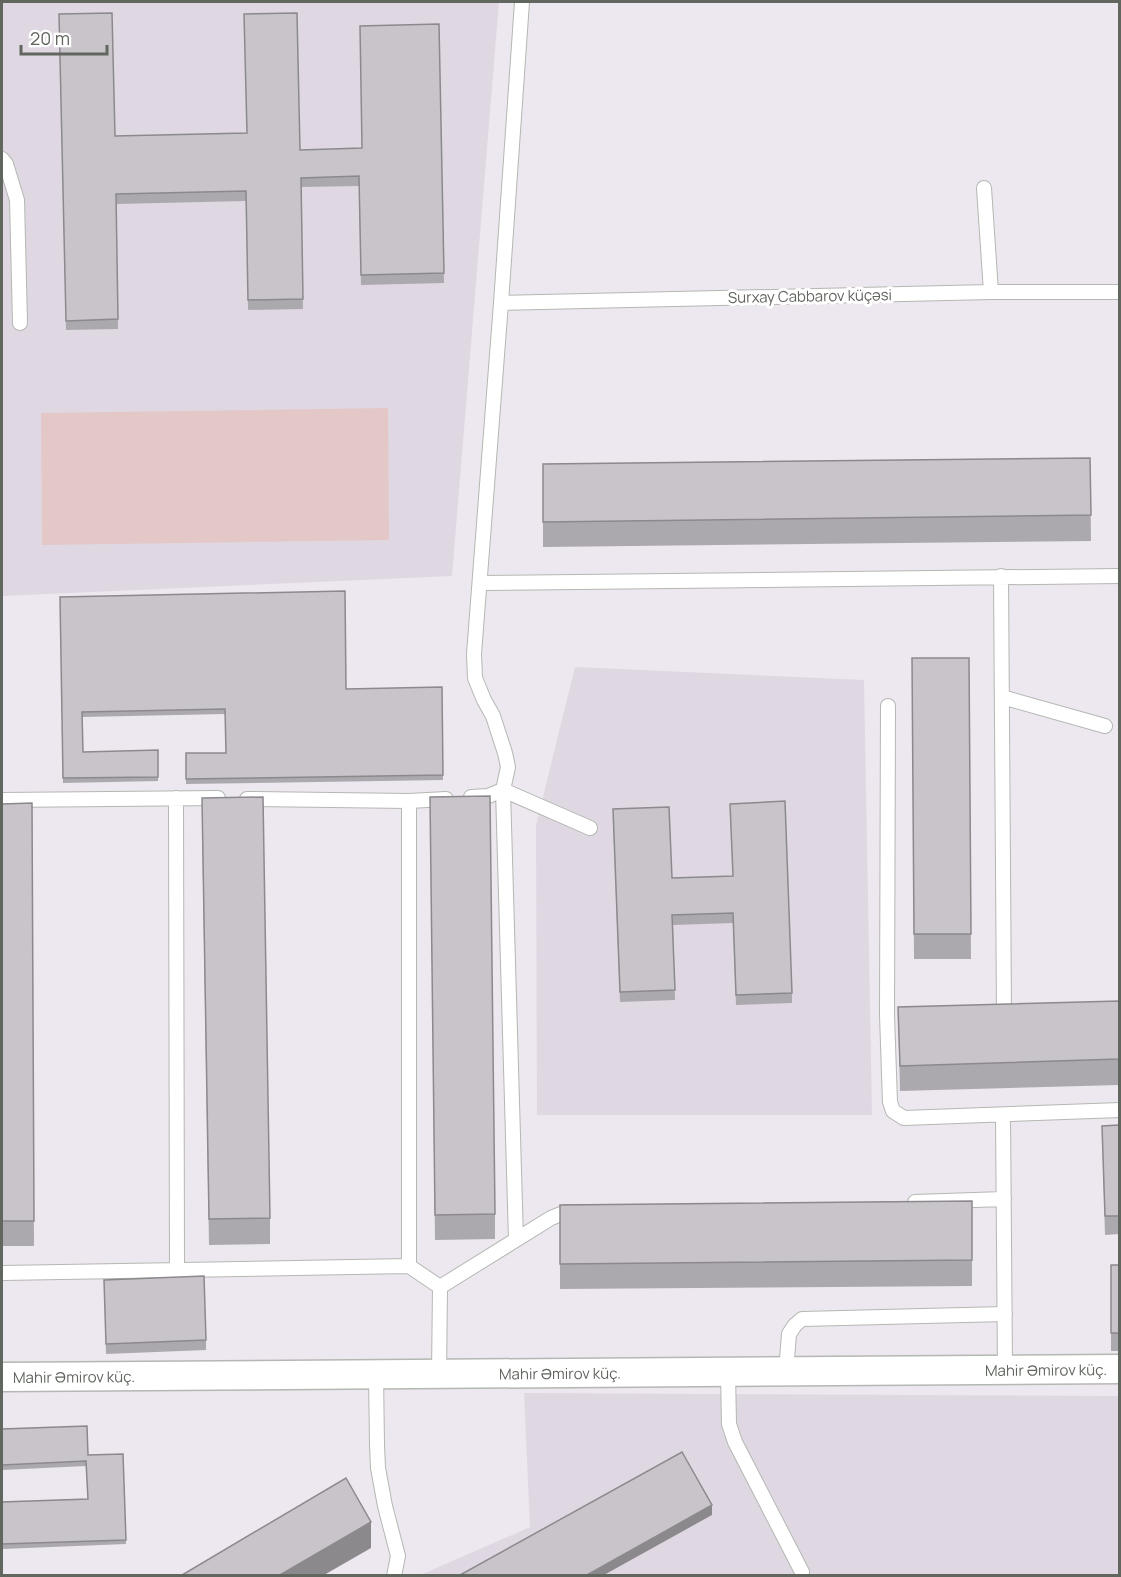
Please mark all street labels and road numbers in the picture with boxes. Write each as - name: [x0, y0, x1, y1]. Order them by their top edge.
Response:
- street label: Surxay Cabbarov küçəsi: [728, 284, 892, 308]
- street label: Mahir Əmirov küç.: [985, 1359, 1107, 1380]
- street label: Mahir Əmirov küç.: [499, 1362, 621, 1384]
- street label: Mahir Əmirov küç.: [13, 1366, 135, 1387]

